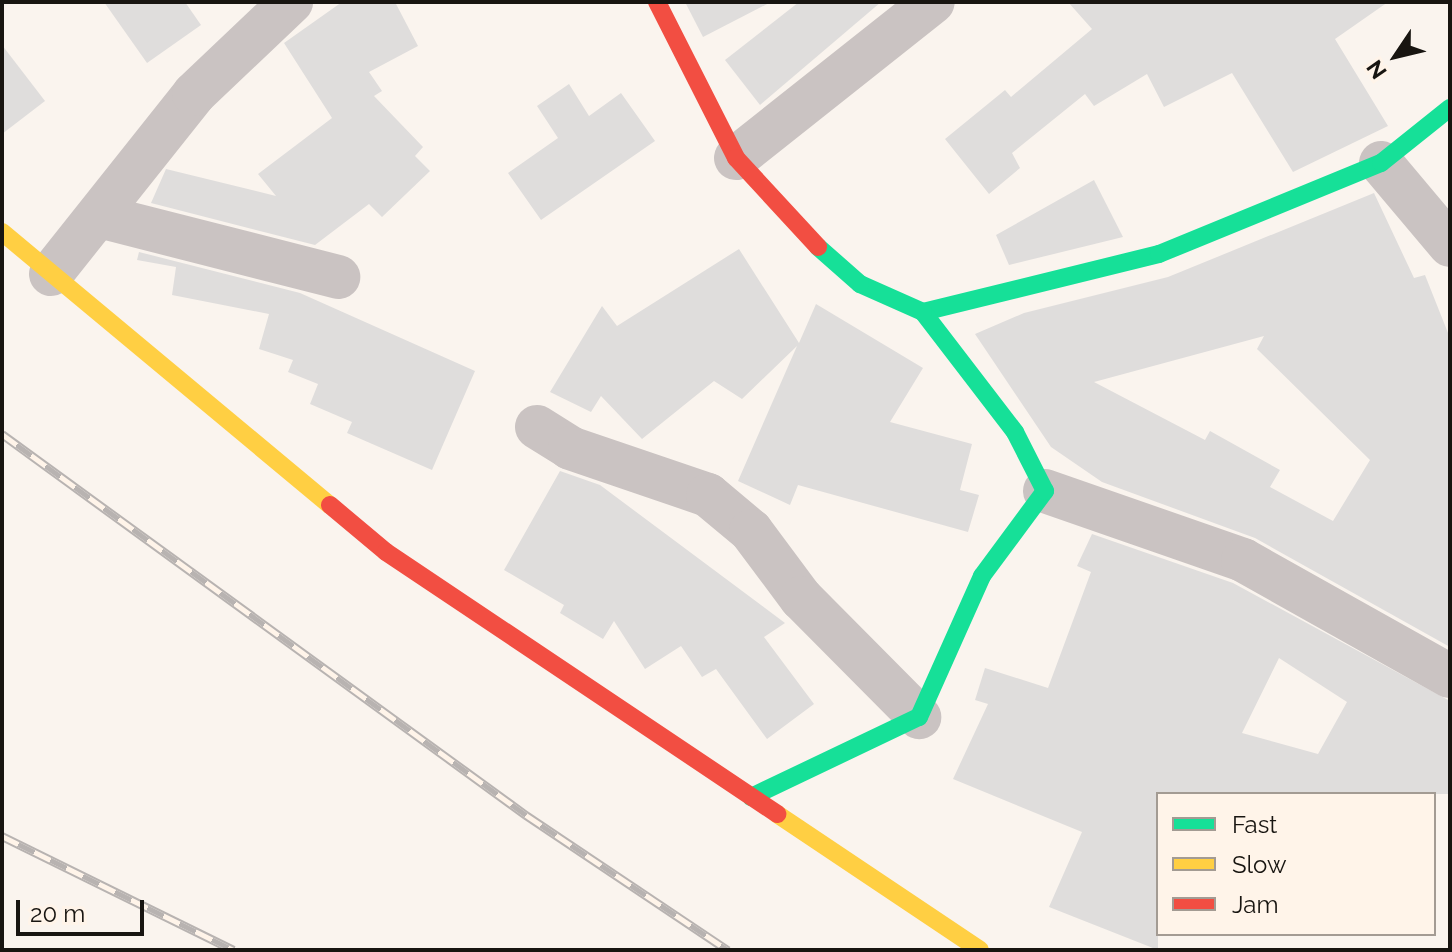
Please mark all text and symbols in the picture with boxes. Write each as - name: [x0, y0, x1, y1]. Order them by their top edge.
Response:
- north arrow: [1356, 16, 1436, 96]
- text: N: [1361, 55, 1392, 84]
- legend: [1156, 792, 1436, 936]
- text: Fast: [1232, 810, 1277, 839]
- text: Slow: [1232, 850, 1286, 879]
- scale bar: [20, 884, 148, 934]
- text: Jam: [1232, 890, 1278, 919]
- text: 20 m: [30, 899, 85, 928]

